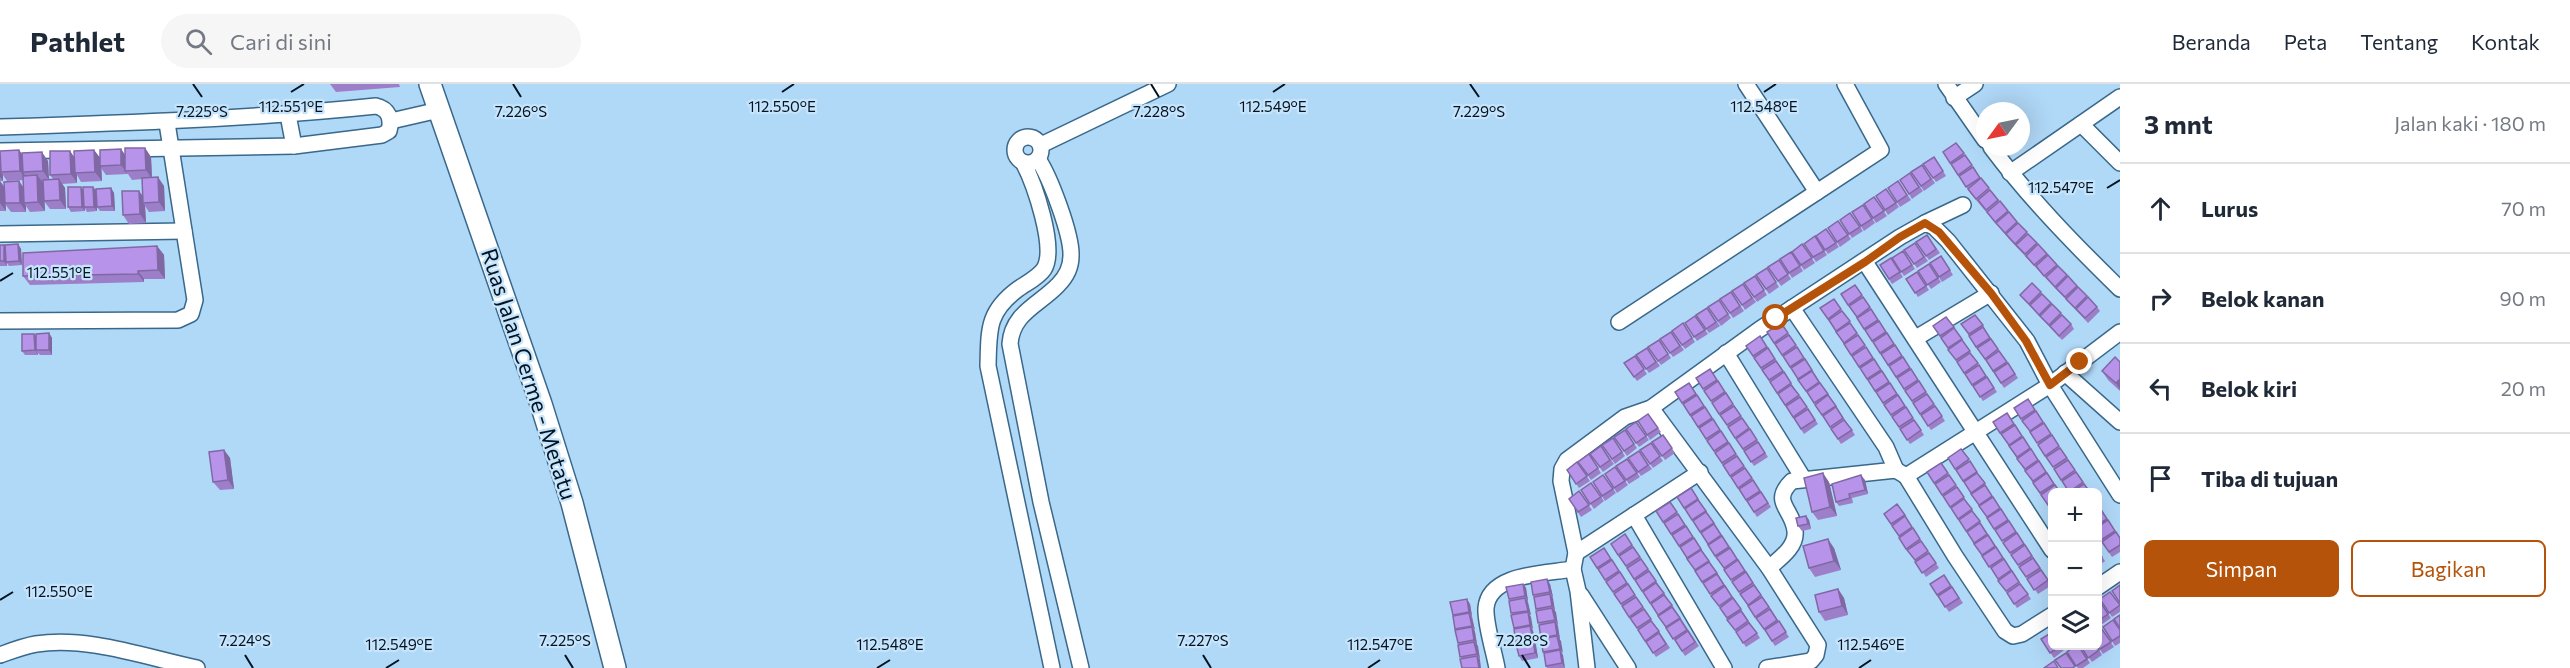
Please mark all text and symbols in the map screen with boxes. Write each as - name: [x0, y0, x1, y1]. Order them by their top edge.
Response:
- search box: [161, 14, 581, 68]
- text: Pathlet: [30, 24, 125, 58]
- icon: search: [182, 25, 215, 58]
- text: Cari di sini: [230, 28, 332, 55]
- text: Beranda: [2172, 29, 2251, 54]
- text: Peta: [2284, 29, 2327, 54]
- text: Tentang: [2360, 29, 2438, 54]
- text: Kontak: [2471, 29, 2540, 54]
- text: 112.551°E: [259, 97, 323, 115]
- text: 112.550°E: [748, 97, 816, 115]
- text: 112.549°E: [1239, 97, 1307, 115]
- text: 112.548°E: [1730, 97, 1798, 115]
- text: 7.225°S: [176, 102, 228, 120]
- text: 7.226°S: [495, 102, 547, 120]
- text: 7.228°S: [1133, 102, 1185, 120]
- text: 7.229°S: [1453, 102, 1505, 120]
- north arrow: [1976, 102, 2030, 156]
- text: 3 mnt: [2144, 108, 2213, 139]
- text: Jalan kaki · 180 m: [2394, 111, 2546, 135]
- text: 112.547°E: [2028, 178, 2094, 196]
- icon: ahead: [2144, 192, 2177, 225]
- text: Lurus: [2201, 195, 2258, 222]
- text: 70 m: [2501, 196, 2546, 220]
- street label: Ruas Jalan Cerme - Metatu: [476, 245, 583, 503]
- text: 112.551°E: [27, 263, 91, 281]
- icon: right: [2144, 282, 2177, 315]
- text: Belok kanan: [2201, 285, 2324, 312]
- text: 90 m: [2500, 286, 2546, 310]
- route start: [1762, 304, 1788, 330]
- route end: [2066, 348, 2092, 374]
- icon: left: [2144, 372, 2177, 405]
- text: Belok kiri: [2201, 375, 2297, 402]
- text: 20 m: [2501, 376, 2546, 400]
- icon: arrive: [2144, 462, 2177, 495]
- text: Tiba di tujuan: [2201, 465, 2338, 492]
- map controls: [2048, 488, 2102, 650]
- button: +: [2048, 488, 2102, 542]
- button: Simpan: [2144, 540, 2339, 597]
- button: Bagikan: [2351, 540, 2546, 597]
- button: −: [2048, 542, 2102, 596]
- text: 112.550°E: [25, 582, 93, 600]
- button: layers: [2048, 596, 2102, 650]
- text: 7.224°S: [219, 631, 271, 649]
- text: 7.225°S: [539, 631, 591, 649]
- text: 7.227°S: [1178, 631, 1229, 649]
- text: 7.228°S: [1496, 631, 1548, 649]
- text: 112.549°E: [365, 635, 433, 653]
- text: 112.548°E: [856, 635, 924, 653]
- text: 112.547°E: [1347, 635, 1413, 653]
- text: 112.546°E: [1837, 635, 1905, 653]

